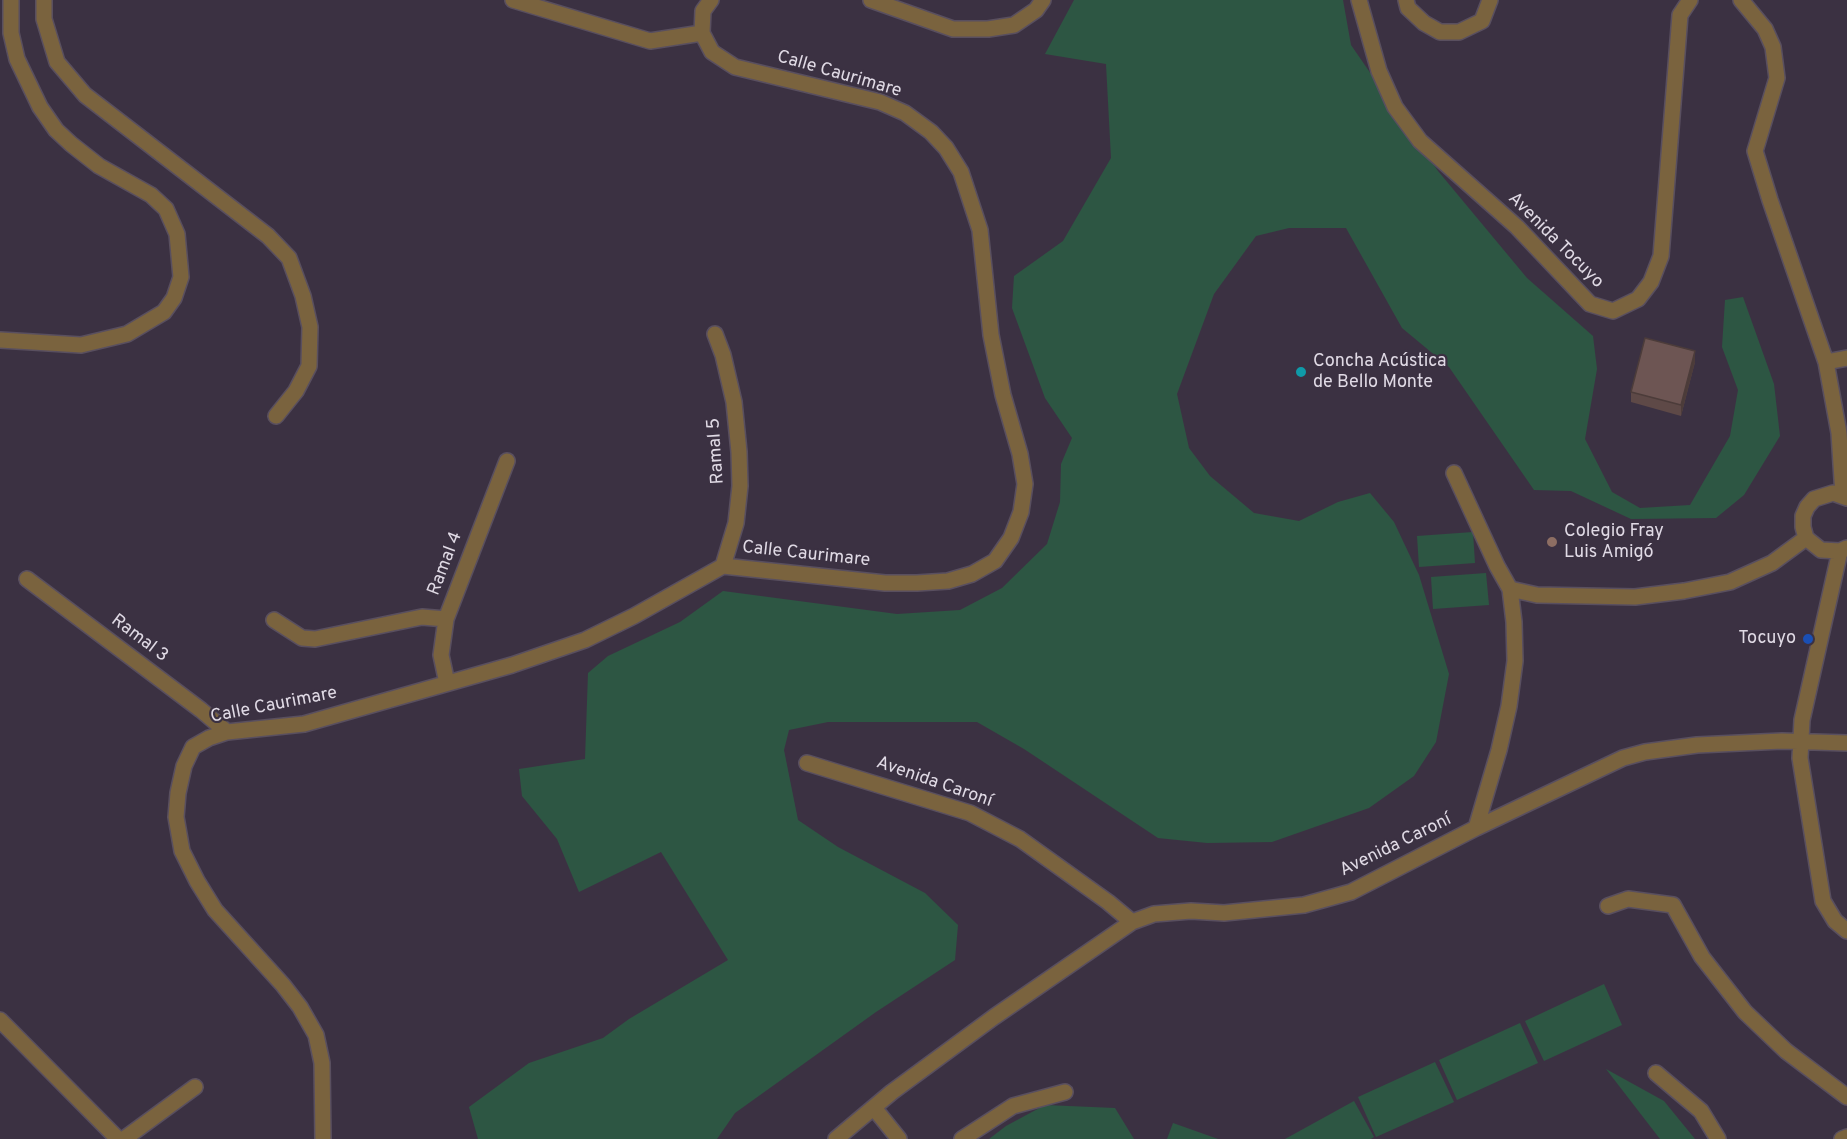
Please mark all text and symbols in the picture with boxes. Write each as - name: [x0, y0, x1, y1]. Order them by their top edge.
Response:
- street label: Calle Caurimare: [774, 47, 904, 103]
- street label: Avenida Tocuyo: [1503, 189, 1607, 293]
- place label: Concha Acústica de Bello Monte: [1313, 351, 1447, 394]
- marker: Concha Acústica de Bello Monte: [1294, 365, 1308, 379]
- street label: Ramal 5: [704, 417, 730, 485]
- place label: Colegio Fray Luis Amigó: [1564, 521, 1664, 564]
- street label: Ramal 4: [424, 529, 468, 599]
- marker: Colegio Fray Luis Amigó: [1545, 535, 1559, 549]
- street label: Calle Caurimare: [741, 538, 871, 572]
- street label: Ramal 3: [106, 610, 172, 668]
- place label: Tocuyo: [1738, 628, 1796, 650]
- marker: Tocuyo: [1801, 632, 1815, 646]
- street label: Calle Caurimare: [209, 683, 339, 729]
- street label: Avenida Caroní: [873, 753, 995, 813]
- street label: Avenida Caroní: [1337, 810, 1455, 882]

